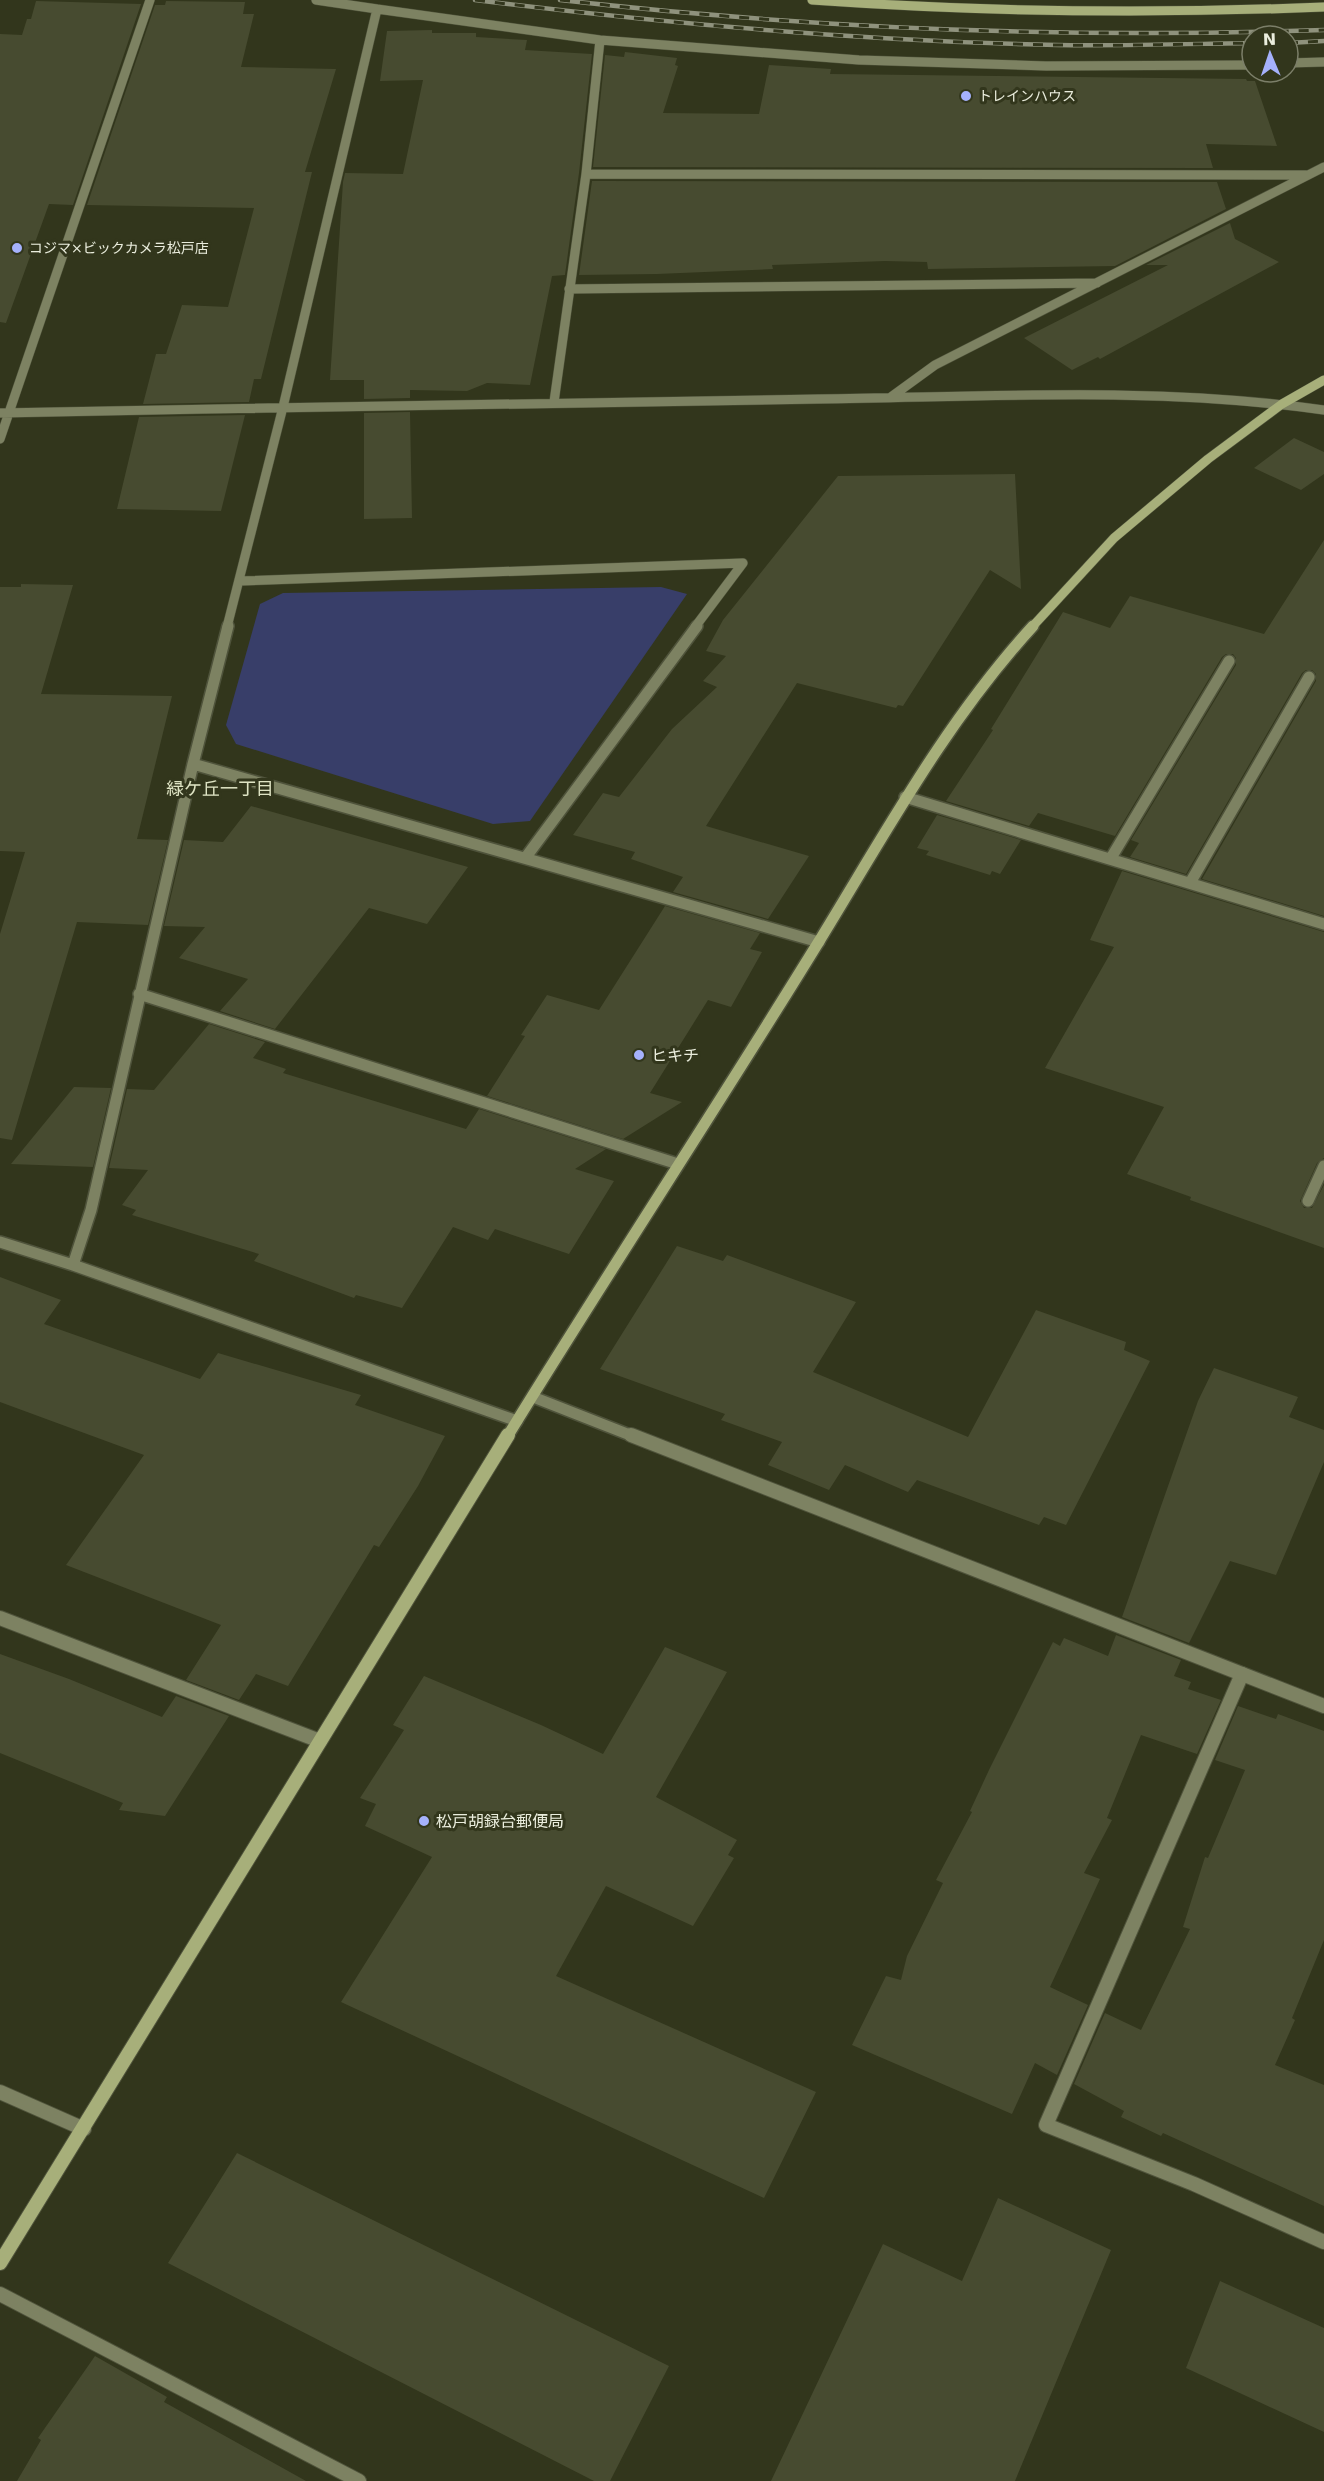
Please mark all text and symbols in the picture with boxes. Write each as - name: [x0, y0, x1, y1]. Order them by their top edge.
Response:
- north arrow: [1240, 24, 1300, 84]
- text: N: [1262, 30, 1277, 49]
- place label: トレインハウス: [978, 88, 1076, 104]
- marker: トレインハウス: [959, 89, 973, 103]
- place label: コジマ×ビックカメラ松戸店: [29, 240, 209, 256]
- marker: コジマ×ビックカメラ松戸店: [10, 241, 24, 255]
- district label: 緑ケ丘一丁目: [166, 778, 274, 799]
- place label: ヒキチ: [651, 1046, 699, 1065]
- marker: ヒキチ: [632, 1048, 646, 1062]
- place label: 松戸胡録台郵便局: [436, 1812, 564, 1831]
- marker: 松戸胡録台郵便局: [417, 1814, 431, 1828]

